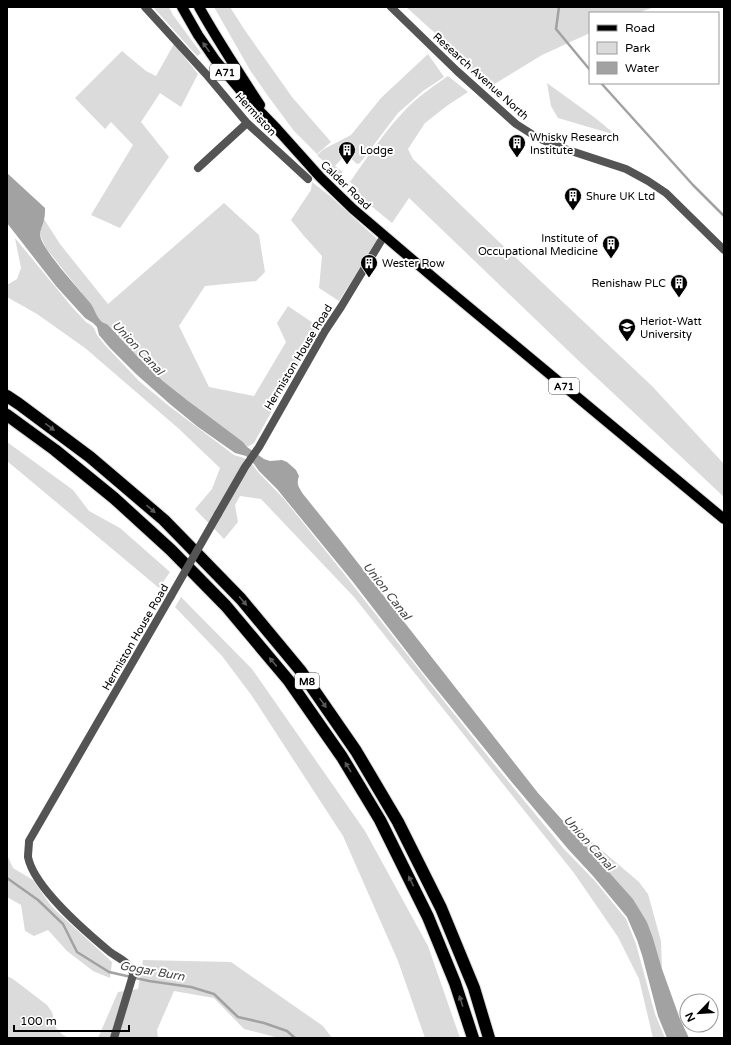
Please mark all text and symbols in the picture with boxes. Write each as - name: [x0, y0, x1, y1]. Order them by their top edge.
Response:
- legend: [589, 12, 719, 84]
- text: Road: [625, 21, 655, 35]
- street label: Research Avenue North: [430, 30, 531, 123]
- one-way arrow: [202, 41, 210, 52]
- text: Park: [625, 41, 651, 55]
- text: Water: [625, 61, 660, 75]
- road number: A71: [210, 64, 240, 80]
- street label: Hermiston: [232, 90, 279, 139]
- place label: Whisky Research Institute: [530, 131, 619, 157]
- building icon: Whisky Research Institute: [507, 133, 527, 158]
- building icon: Lodge: [337, 140, 357, 165]
- place label: Lodge: [360, 144, 393, 157]
- street label: Calder Road: [318, 158, 373, 212]
- building icon: Shure UK Ltd: [563, 186, 583, 211]
- place label: Shure UK Ltd: [586, 190, 655, 203]
- place label: Institute of Occupational Medicine: [478, 232, 599, 258]
- building icon: Institute of Occupational Medicine: [601, 234, 621, 259]
- building icon: Wester Row: [359, 253, 379, 278]
- place label: Wester Row: [382, 257, 445, 270]
- building icon: Renishaw PLC: [669, 273, 689, 298]
- place label: Renishaw PLC: [591, 277, 666, 290]
- street label: Hermiston House Road: [262, 302, 335, 412]
- place label: Heriot-Watt University: [640, 315, 702, 341]
- school or university icon: Heriot-Watt University: [617, 317, 637, 342]
- water label: Union Canal: [109, 318, 168, 379]
- road number: A71: [549, 378, 579, 394]
- one-way arrow: [45, 423, 56, 431]
- one-way arrow: [146, 504, 156, 513]
- water label: Union Canal: [360, 559, 415, 624]
- street label: Hermiston House Road: [100, 582, 171, 693]
- one-way arrow: [238, 596, 247, 606]
- one-way arrow: [268, 656, 277, 667]
- road number: M8: [295, 673, 319, 689]
- one-way arrow: [319, 698, 327, 709]
- one-way arrow: [345, 761, 352, 773]
- water label: Union Canal: [561, 813, 619, 875]
- one-way arrow: [407, 876, 414, 887]
- water label: Gogar Burn: [118, 958, 186, 984]
- north arrow: [679, 993, 719, 1033]
- one-way arrow: [458, 995, 464, 1007]
- scale bar: [14, 1007, 129, 1033]
- text: N: [683, 1010, 698, 1024]
- text: 100 m: [20, 1014, 57, 1028]

